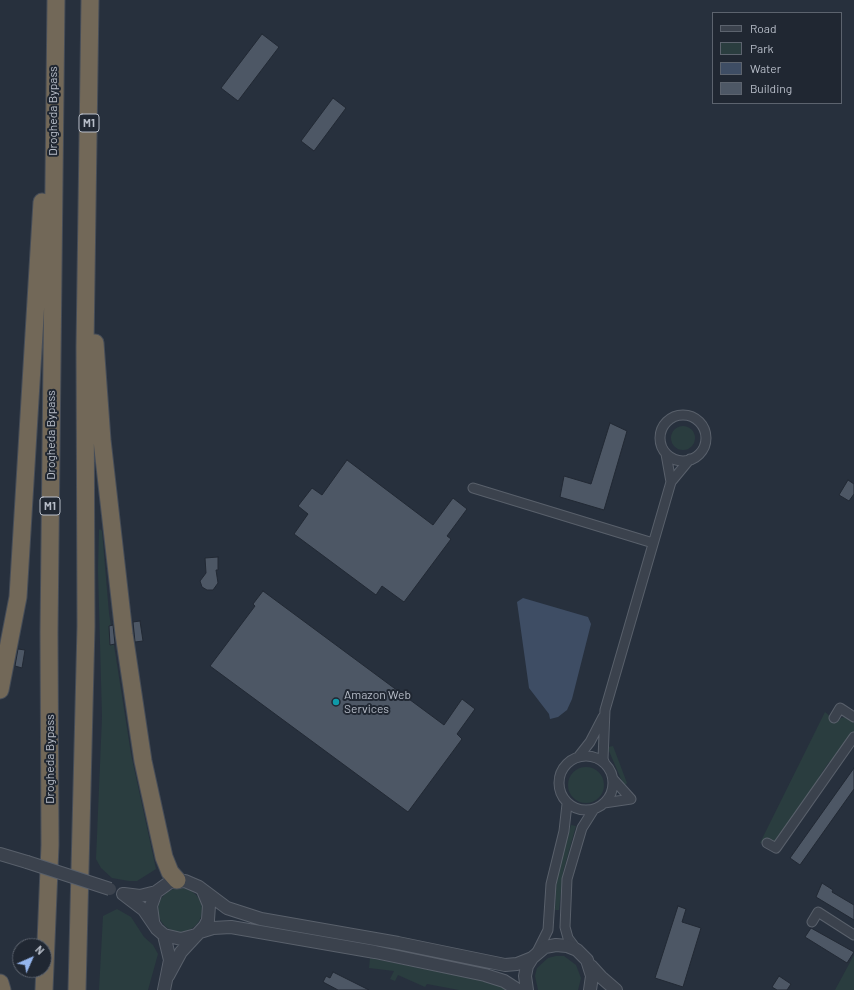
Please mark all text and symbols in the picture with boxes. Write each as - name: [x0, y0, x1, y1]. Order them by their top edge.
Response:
- legend: [712, 12, 842, 104]
- text: Road: [750, 21, 777, 35]
- text: Park: [750, 41, 774, 55]
- text: Water: [750, 61, 781, 75]
- street label: Drogheda Bypass: [46, 66, 60, 156]
- text: Building: [750, 81, 792, 95]
- road number: M1: [79, 114, 99, 132]
- street label: Drogheda Bypass: [44, 390, 58, 480]
- road number: M1: [40, 497, 60, 515]
- place label: Amazon Web Services: [344, 688, 411, 716]
- marker: Amazon Web Services: [331, 697, 341, 707]
- street label: Drogheda Bypass: [43, 714, 57, 804]
- north arrow: [12, 938, 52, 978]
- text: N: [33, 943, 47, 957]

